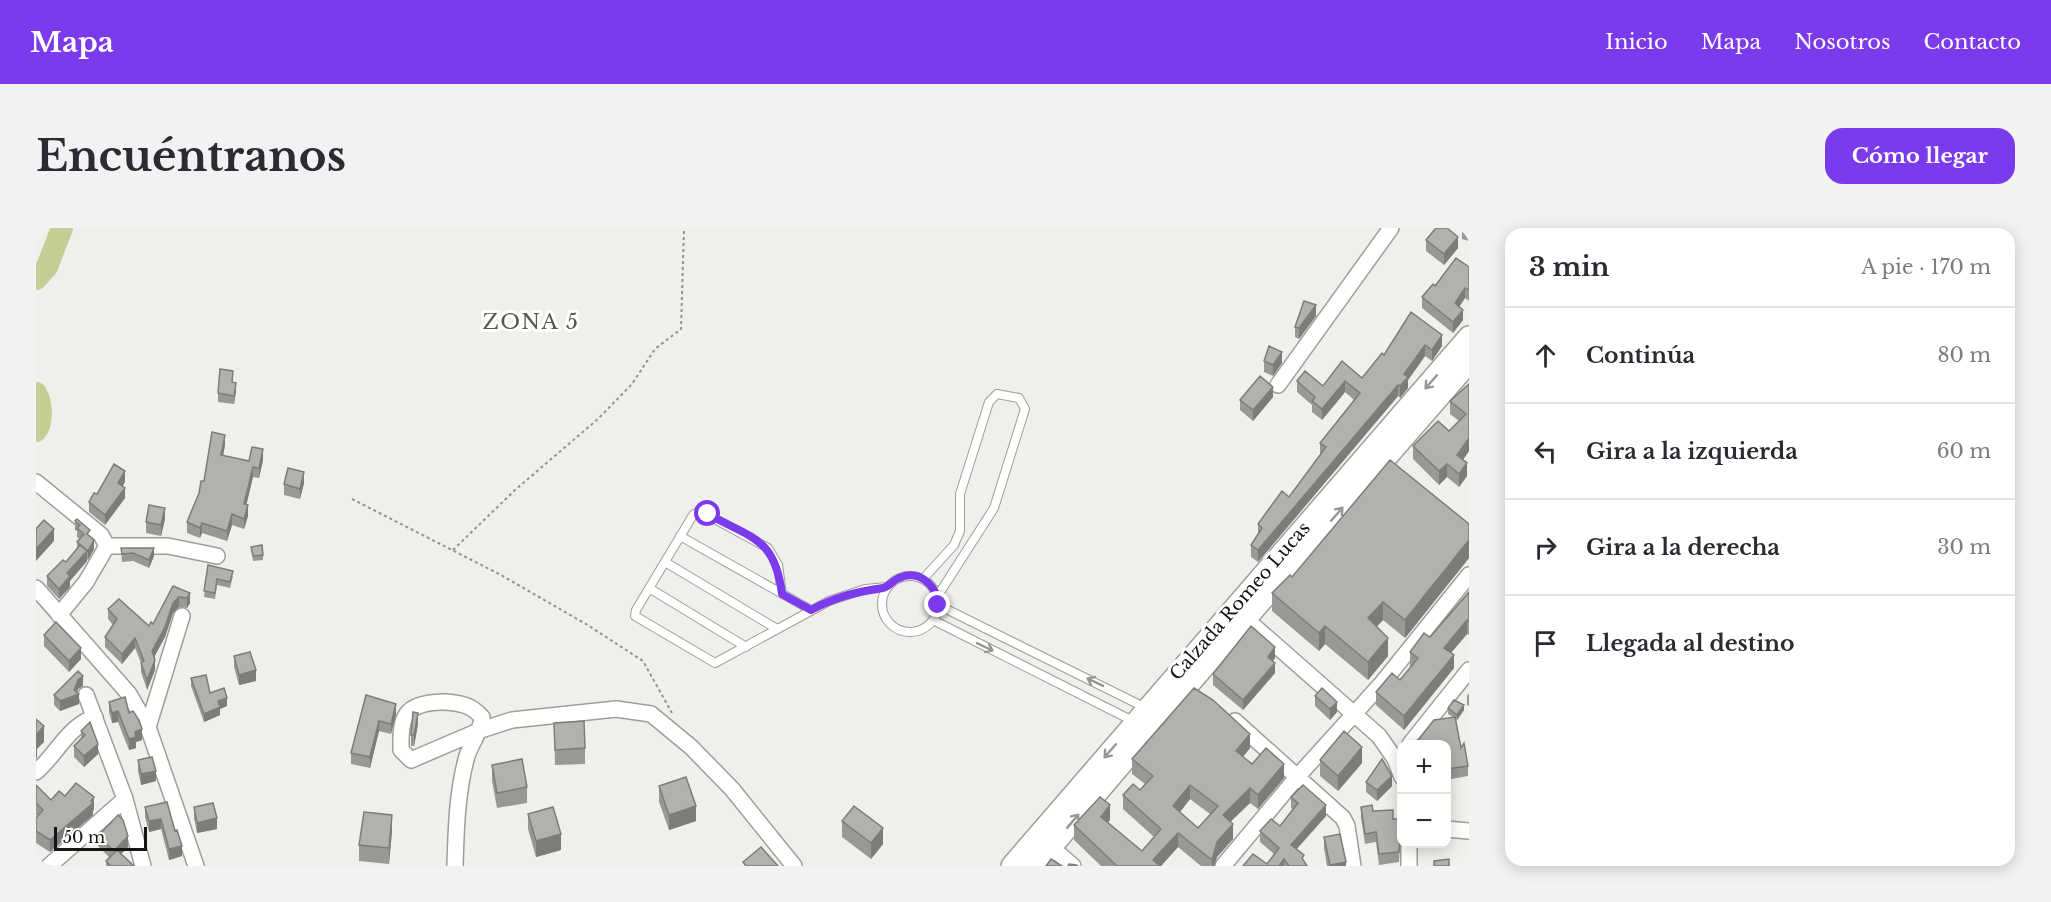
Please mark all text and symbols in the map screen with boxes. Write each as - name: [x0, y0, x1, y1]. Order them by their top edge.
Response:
- text: Mapa: [30, 25, 114, 60]
- text: Inicio: [1605, 29, 1668, 55]
- text: Mapa: [1701, 29, 1761, 55]
- text: Nosotros: [1794, 29, 1890, 55]
- text: Contacto: [1923, 29, 2021, 55]
- button: Cómo llegar: [1825, 128, 2015, 184]
- text: Encuéntranos: [36, 130, 346, 182]
- text: 3 min: [1529, 251, 1610, 283]
- text: A pie · 170 m: [1861, 255, 1991, 279]
- district label: ZONA 5: [483, 309, 579, 335]
- icon: ahead: [1529, 339, 1562, 372]
- text: Continúa: [1586, 342, 1695, 369]
- text: 80 m: [1937, 343, 1991, 367]
- one-way arrow: [1424, 374, 1438, 389]
- icon: left: [1529, 435, 1562, 468]
- text: Gira a la izquierda: [1586, 438, 1798, 465]
- text: 60 m: [1937, 439, 1991, 463]
- route start: [694, 500, 720, 526]
- one-way arrow: [1330, 507, 1344, 522]
- street label: Calzada Romeo Lucas: [1165, 517, 1315, 685]
- icon: right: [1529, 531, 1562, 564]
- text: Gira a la derecha: [1586, 534, 1780, 561]
- text: 30 m: [1937, 535, 1991, 559]
- route end: [924, 591, 950, 617]
- icon: arrive: [1529, 627, 1562, 660]
- text: Llegada al destino: [1586, 630, 1795, 657]
- one-way arrow: [976, 641, 994, 653]
- one-way arrow: [1086, 676, 1104, 688]
- map controls: [1397, 740, 1451, 848]
- button: +: [1397, 740, 1451, 794]
- one-way arrow: [1104, 743, 1117, 759]
- button: −: [1397, 794, 1451, 848]
- one-way arrow: [1066, 813, 1079, 829]
- scale bar: [54, 824, 147, 852]
- text: 50 m: [63, 827, 105, 847]

